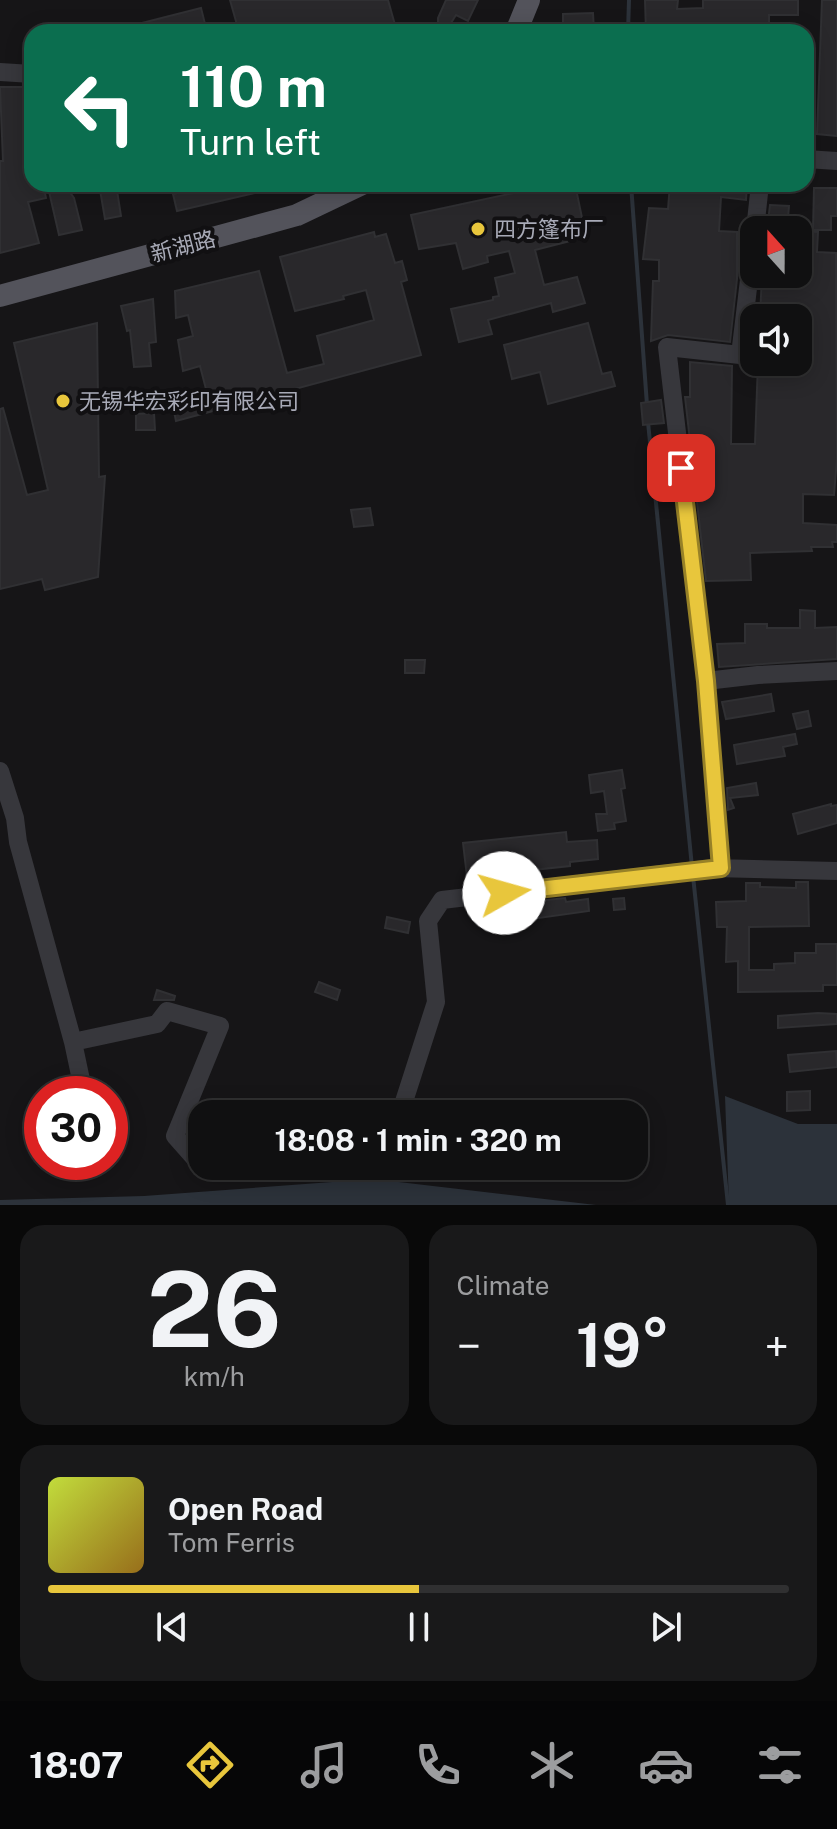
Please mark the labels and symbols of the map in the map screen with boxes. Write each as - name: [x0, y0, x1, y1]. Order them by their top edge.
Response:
- place label: 四方篷布厂: [494, 216, 604, 242]
- north arrow: [740, 216, 812, 288]
- marker: 四方篷布厂: [469, 220, 487, 238]
- street label: 新湖路: [148, 225, 218, 267]
- place label: 无锡华宏彩印有限公司: [79, 388, 299, 414]
- marker: 无锡华宏彩印有限公司: [54, 392, 72, 410]
- pin: [647, 434, 715, 502]
- position arrow: [462, 851, 546, 935]
- speed limit sign: 30: [24, 1076, 128, 1180]

